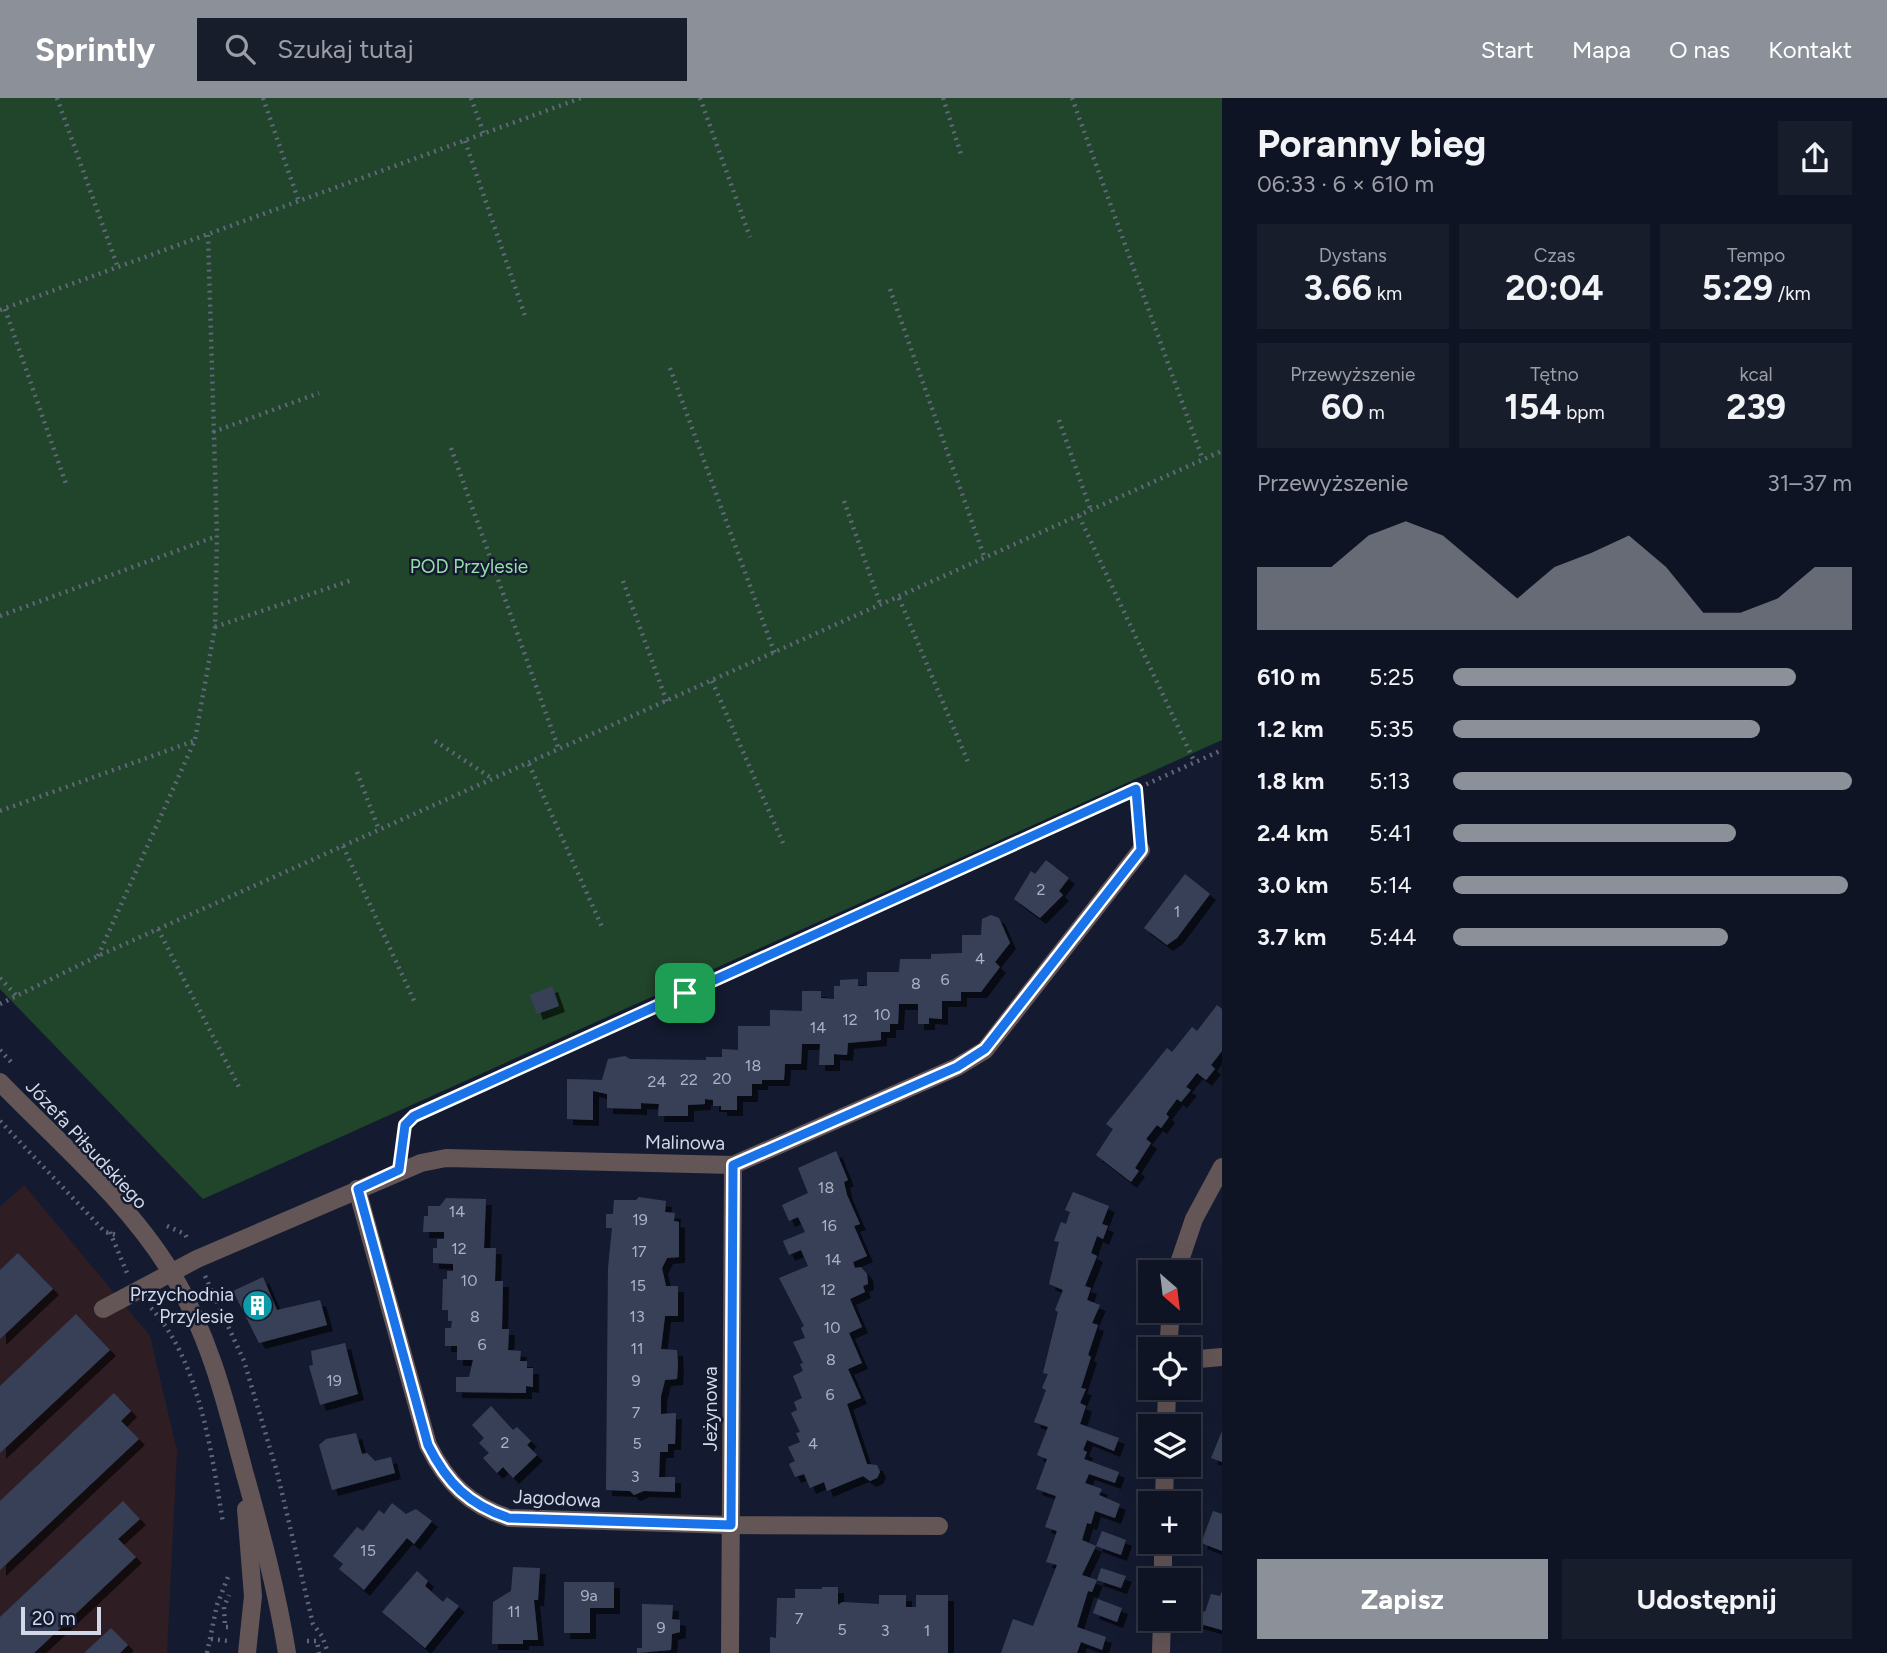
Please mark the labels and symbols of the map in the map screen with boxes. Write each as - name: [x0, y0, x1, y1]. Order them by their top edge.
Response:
- park label: POD Przylesie: [410, 555, 528, 578]
- house number: 2: [1037, 880, 1045, 899]
- house number: 1: [1174, 902, 1180, 921]
- house number: 4: [975, 949, 985, 968]
- pin: [655, 963, 715, 1023]
- house number: 6: [940, 970, 950, 989]
- house number: 8: [911, 974, 921, 993]
- house number: 10: [874, 1005, 890, 1024]
- house number: 12: [842, 1010, 858, 1029]
- house number: 14: [810, 1018, 826, 1037]
- house number: 18: [745, 1056, 761, 1075]
- house number: 20: [712, 1069, 732, 1088]
- house number: 22: [680, 1070, 698, 1089]
- house number: 24: [648, 1072, 666, 1091]
- street label: Józefa Piłsudskiego: [21, 1075, 152, 1214]
- street label: Malinowa: [645, 1130, 725, 1155]
- house number: 18: [818, 1178, 834, 1197]
- house number: 14: [449, 1202, 465, 1221]
- house number: 19: [632, 1210, 648, 1229]
- house number: 16: [821, 1216, 837, 1235]
- house number: 12: [451, 1239, 467, 1258]
- house number: 17: [631, 1242, 647, 1261]
- house number: 14: [825, 1250, 841, 1269]
- north arrow: [1138, 1260, 1200, 1323]
- house number: 10: [461, 1271, 477, 1290]
- house number: 15: [630, 1276, 646, 1295]
- house number: 12: [820, 1280, 836, 1299]
- place label: Przychodnia Przylesie: [130, 1283, 234, 1328]
- building icon: Przychodnia Przylesie: [240, 1288, 274, 1322]
- house number: 8: [470, 1307, 480, 1326]
- house number: 13: [629, 1307, 645, 1326]
- house number: 10: [824, 1318, 840, 1337]
- house number: 6: [477, 1335, 487, 1354]
- house number: 11: [630, 1339, 644, 1358]
- house number: 8: [826, 1350, 836, 1369]
- street label: Jeżynowa: [699, 1366, 722, 1452]
- house number: 19: [326, 1371, 342, 1390]
- house number: 9: [631, 1371, 641, 1390]
- house number: 6: [825, 1385, 835, 1404]
- house number: 7: [632, 1403, 641, 1422]
- house number: 2: [501, 1433, 509, 1452]
- house number: 5: [632, 1434, 642, 1453]
- house number: 4: [808, 1434, 818, 1453]
- house number: 3: [631, 1467, 639, 1486]
- street label: Jagodowa: [512, 1485, 601, 1512]
- house number: 15: [360, 1541, 376, 1560]
- house number: 9a: [580, 1586, 598, 1605]
- house number: 11: [507, 1602, 521, 1621]
- scale bar: [21, 1604, 102, 1636]
- house number: 7: [795, 1609, 804, 1628]
- house number: 9: [656, 1618, 666, 1637]
- house number: 5: [837, 1620, 847, 1639]
- house number: 3: [881, 1621, 889, 1640]
- house number: 1: [924, 1621, 930, 1640]

